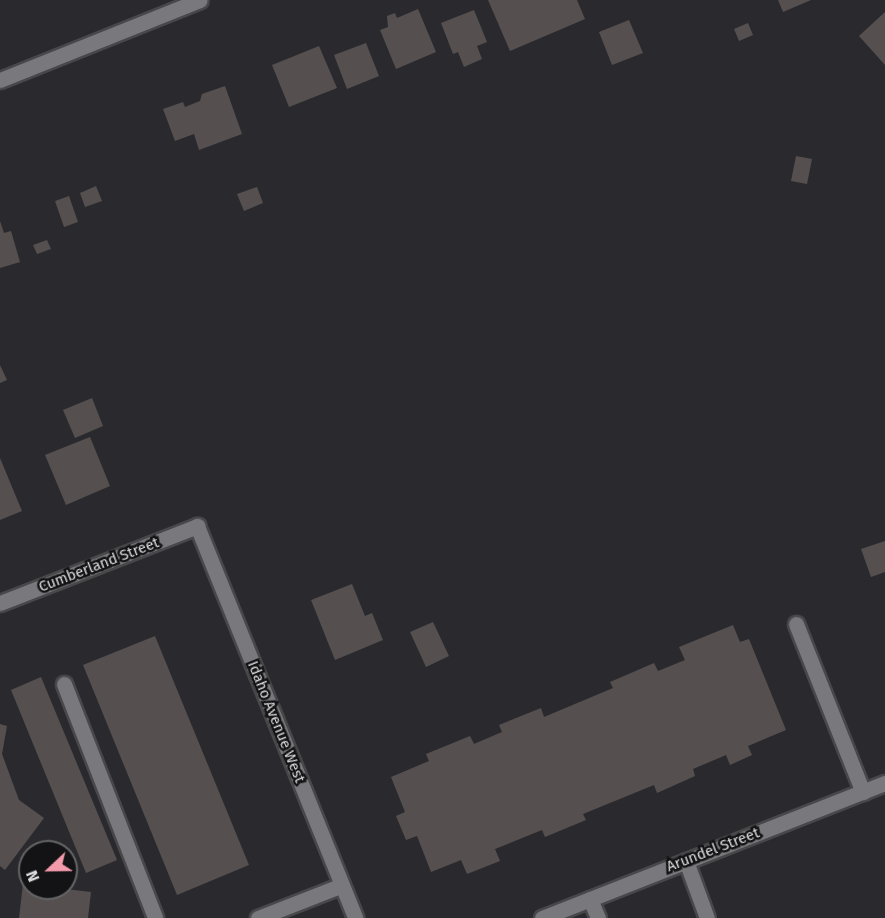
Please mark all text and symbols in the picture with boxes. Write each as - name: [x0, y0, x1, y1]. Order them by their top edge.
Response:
- street label: Cumberland Street: [36, 534, 162, 596]
- street label: Idaho Avenue West: [243, 659, 309, 785]
- street label: Arundel Street: [664, 824, 762, 876]
- north arrow: [18, 840, 78, 900]
- text: N: [22, 868, 43, 885]

